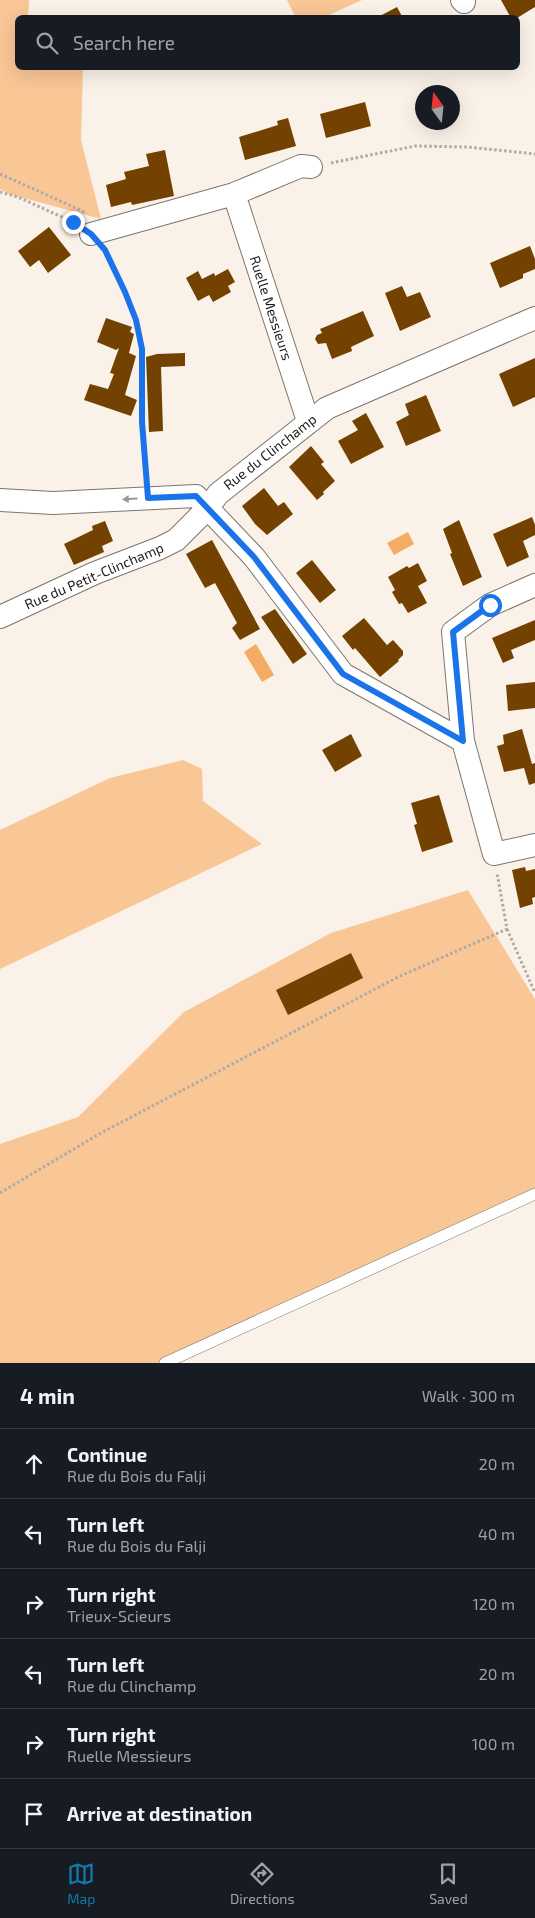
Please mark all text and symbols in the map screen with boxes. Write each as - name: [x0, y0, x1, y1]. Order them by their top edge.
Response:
- search box: [15, 15, 520, 70]
- icon: search: [33, 29, 61, 57]
- text: Search here: [73, 31, 175, 54]
- north arrow: [415, 85, 460, 130]
- route end: [62, 211, 85, 234]
- street label: Ruelle Messieurs: [247, 253, 296, 362]
- street label: Rue du Clinchamp: [220, 410, 320, 493]
- one-way arrow: [121, 495, 137, 503]
- street label: Rue du Petit-Clinchamp: [22, 539, 166, 613]
- route start: [479, 594, 502, 617]
- text: 4 min: [20, 1383, 75, 1408]
- text: Walk · 300 m: [422, 1386, 515, 1405]
- text: Continue: [67, 1443, 147, 1466]
- icon: ahead: [20, 1450, 48, 1478]
- text: 20 m: [479, 1454, 515, 1473]
- text: Rue du Bois du Falji: [67, 1466, 206, 1485]
- text: Turn left: [67, 1513, 144, 1536]
- icon: left: [20, 1520, 48, 1548]
- text: 40 m: [478, 1524, 515, 1543]
- text: Rue du Bois du Falji: [67, 1536, 206, 1555]
- text: Turn right: [67, 1583, 155, 1606]
- icon: right: [20, 1590, 48, 1618]
- text: 120 m: [472, 1594, 515, 1613]
- text: Trieux-Scieurs: [67, 1606, 171, 1625]
- text: Turn left: [67, 1653, 144, 1676]
- icon: left: [20, 1660, 48, 1688]
- text: 20 m: [479, 1664, 515, 1683]
- text: Rue du Clinchamp: [67, 1676, 196, 1695]
- text: Turn right: [67, 1723, 155, 1746]
- icon: right: [20, 1730, 48, 1758]
- text: 100 m: [472, 1734, 515, 1753]
- text: Ruelle Messieurs: [67, 1746, 191, 1765]
- icon: arrive: [20, 1800, 48, 1828]
- text: Arrive at destination: [67, 1802, 252, 1825]
- tab: Map: [67, 1860, 95, 1907]
- tab: Directions: [230, 1860, 295, 1907]
- tab: Saved: [429, 1860, 468, 1907]

